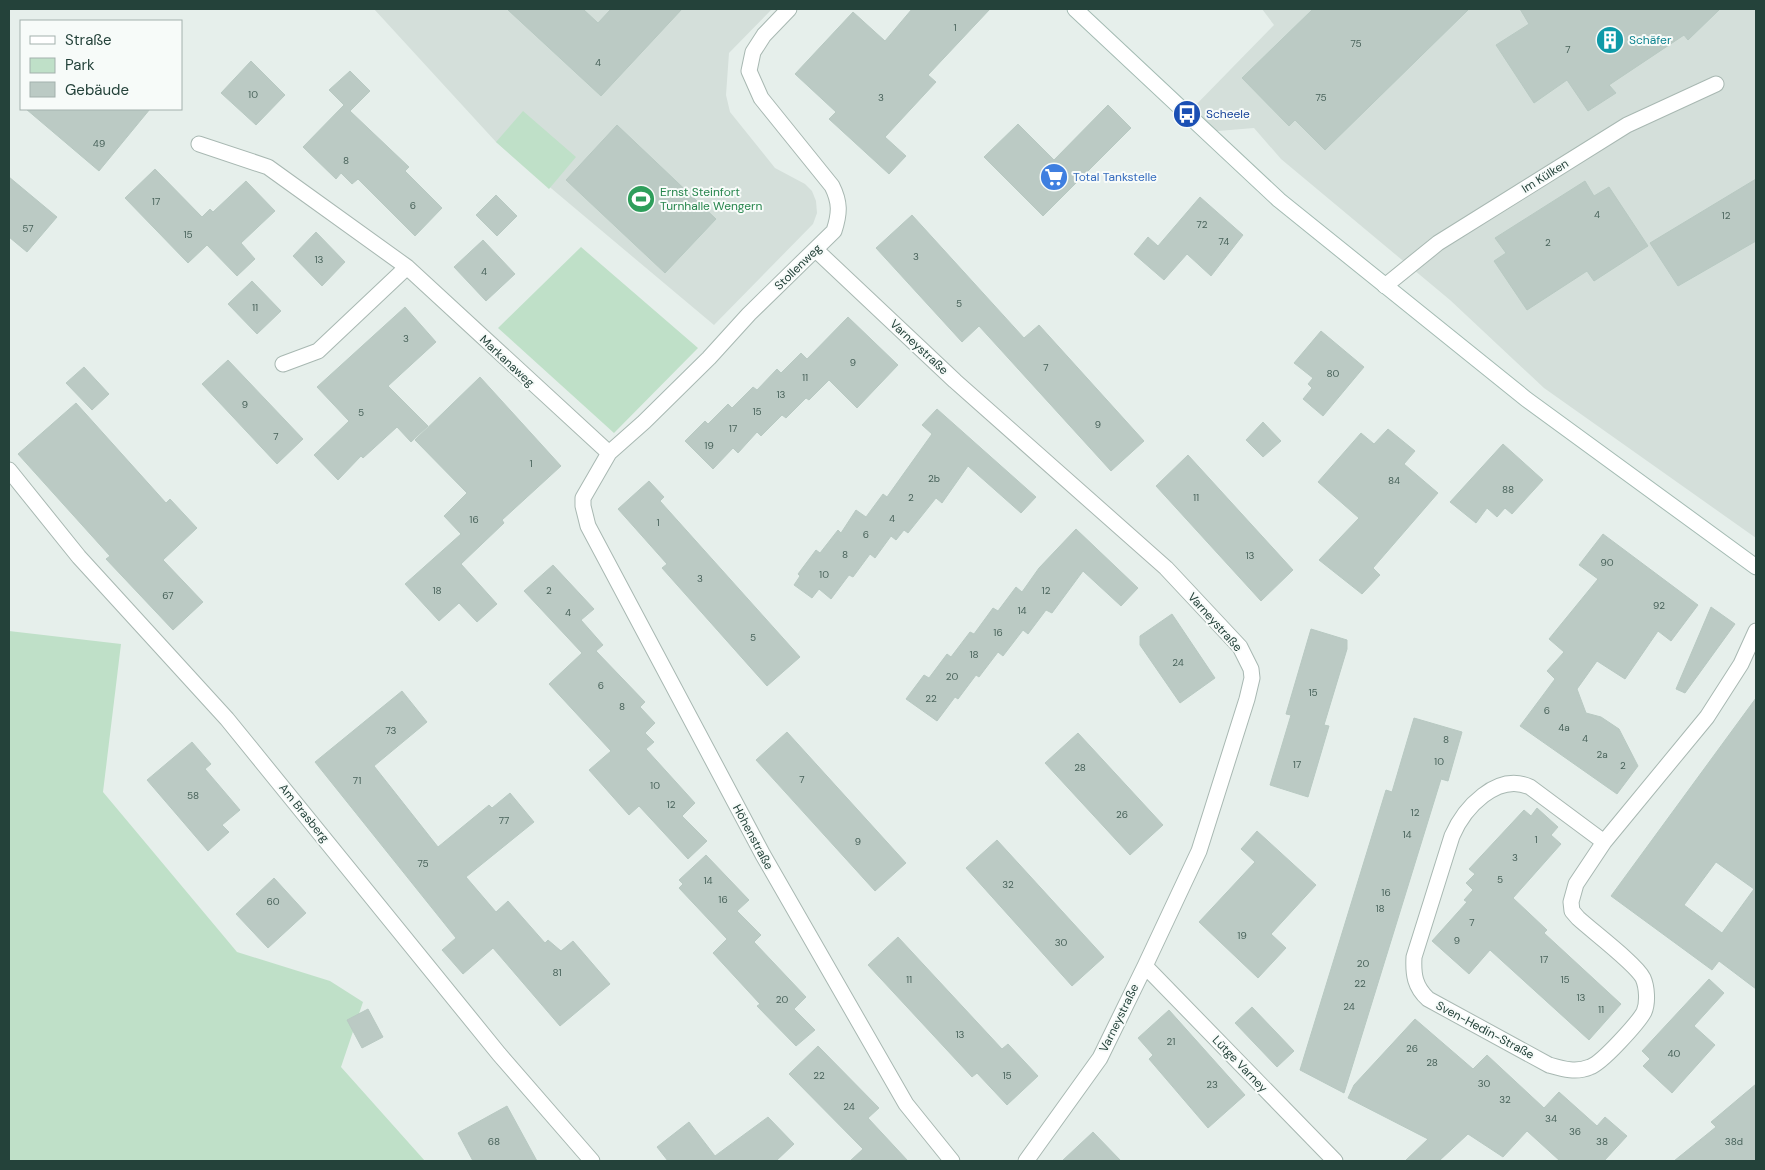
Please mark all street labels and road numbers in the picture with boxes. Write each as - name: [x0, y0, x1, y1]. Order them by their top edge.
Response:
- street label: Im Külken: [1519, 155, 1572, 197]
- street label: Stollenweg: [771, 240, 825, 294]
- street label: Varneystraße: [886, 316, 952, 378]
- street label: Markanaweg: [476, 332, 538, 391]
- street label: Varneystraße: [1184, 589, 1246, 655]
- street label: Am Brasberg: [275, 780, 333, 846]
- street label: Höhenstraße: [729, 801, 777, 873]
- street label: Varneystraße: [1096, 981, 1143, 1055]
- street label: Sven-Hedin-Straße: [1433, 997, 1537, 1063]
- street label: Lütge Varney: [1209, 1032, 1271, 1096]

